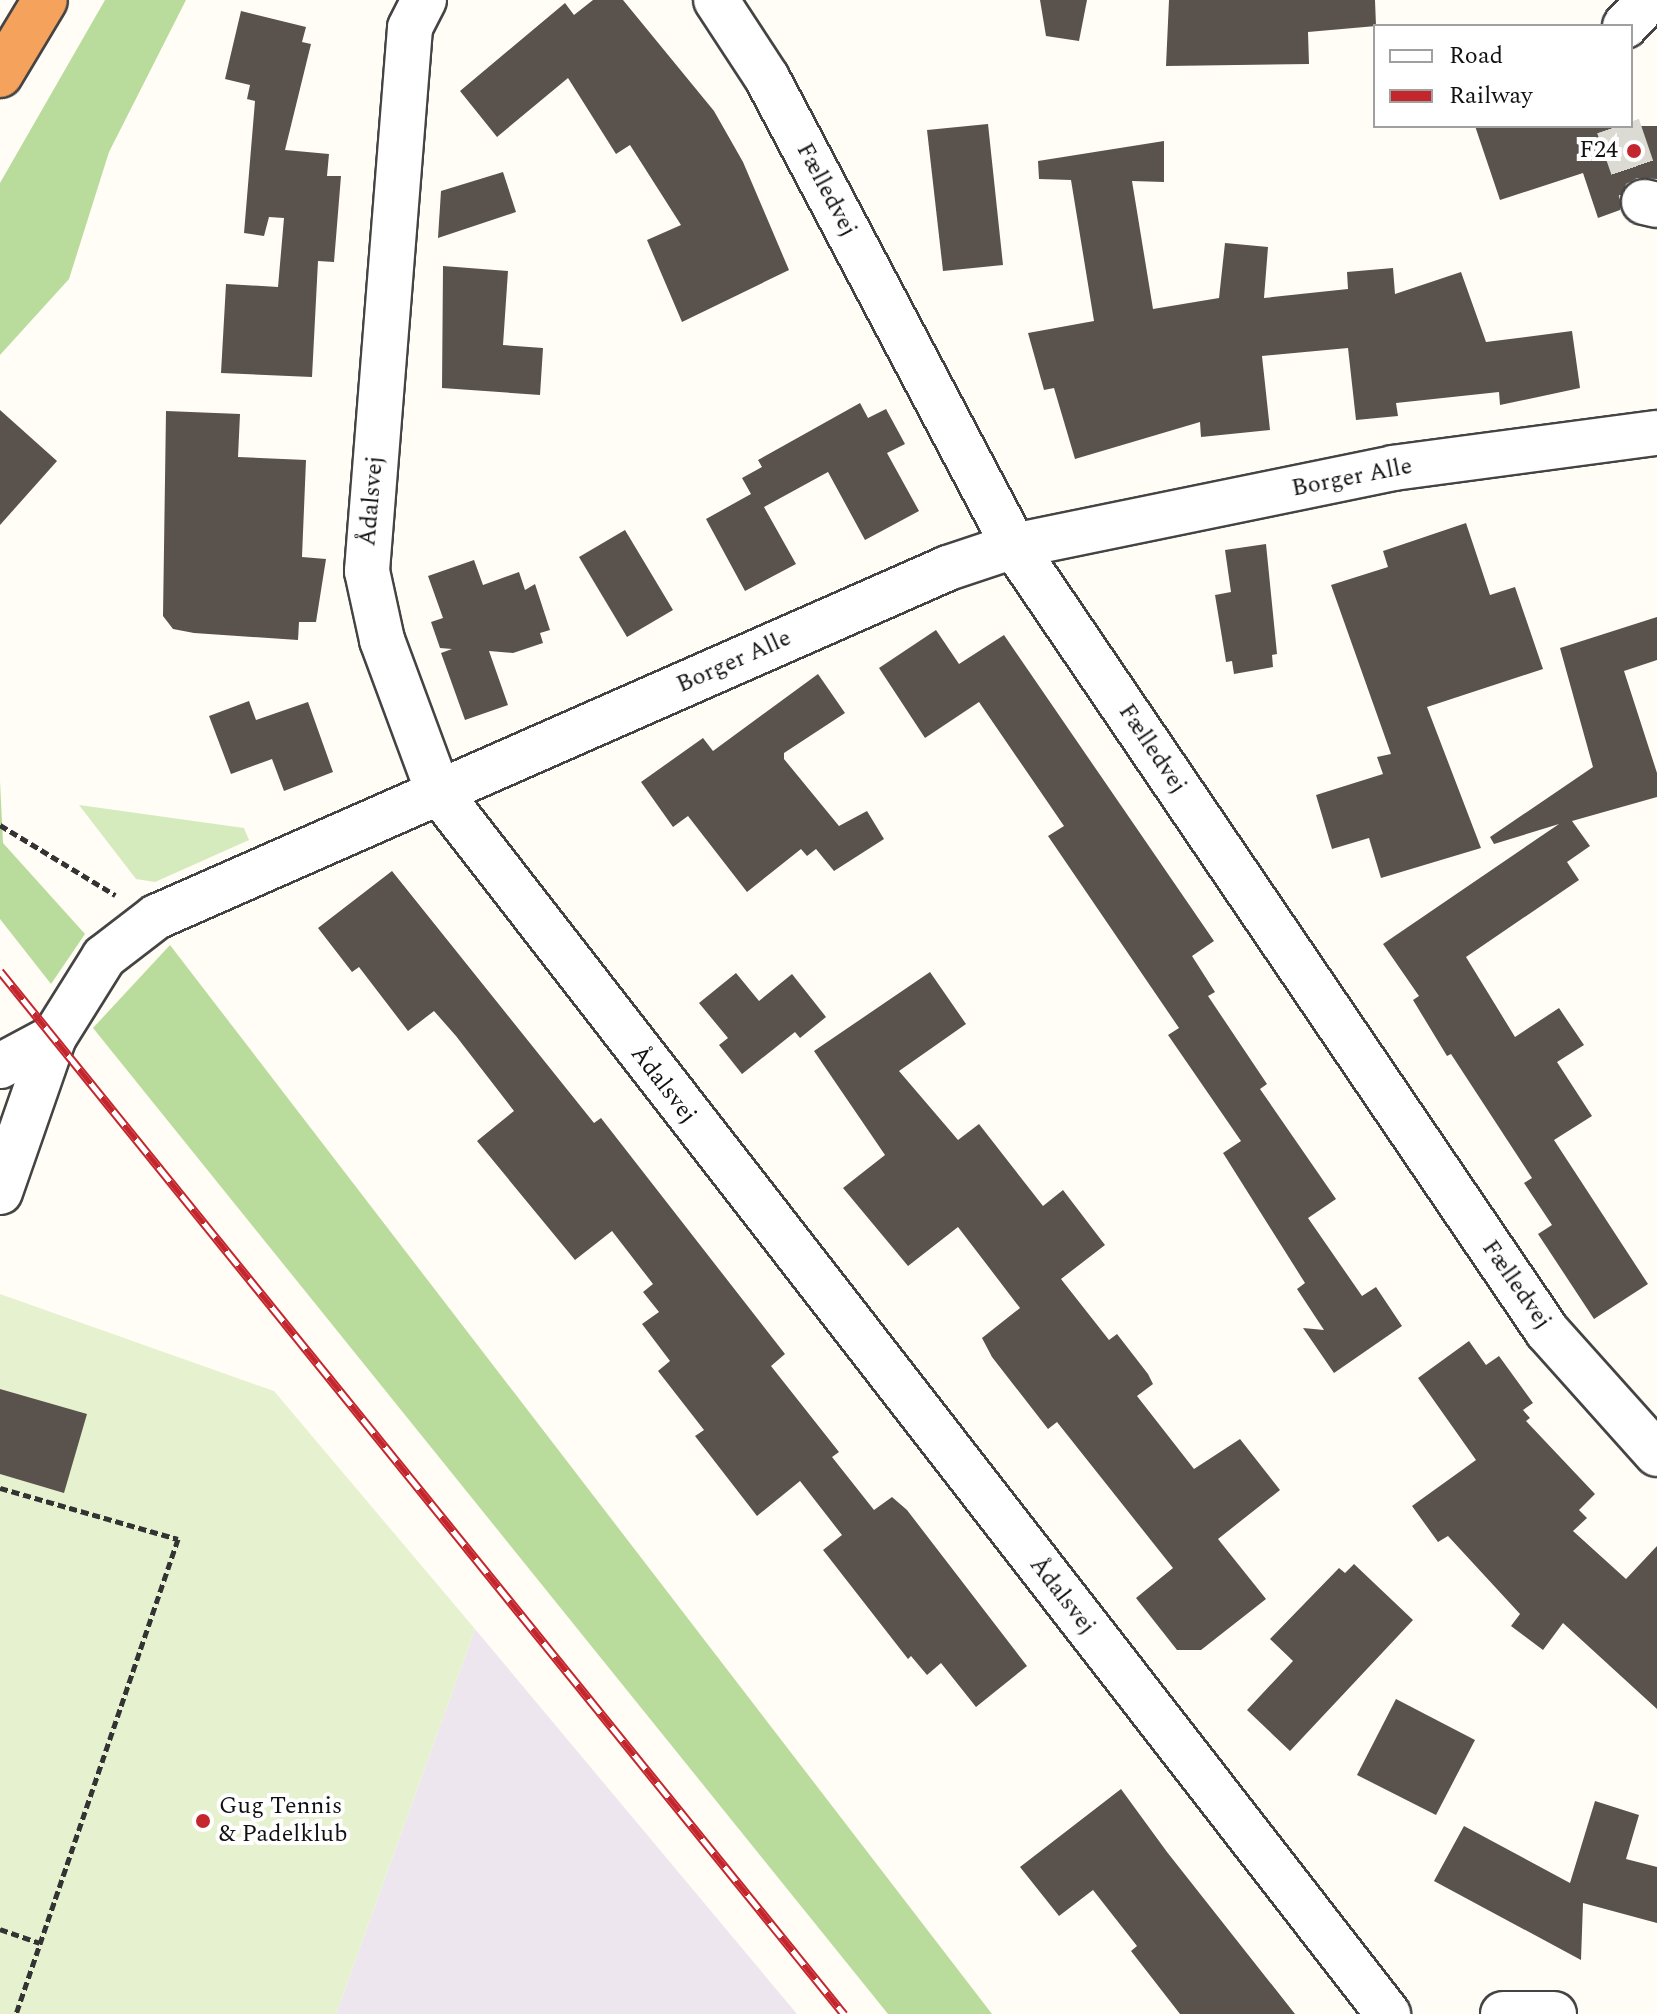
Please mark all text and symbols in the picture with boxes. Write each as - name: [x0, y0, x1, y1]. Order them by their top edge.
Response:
- legend: [1373, 24, 1633, 128]
- text: Road: [1449, 38, 1503, 74]
- text: Railway: [1449, 78, 1533, 114]
- place label: F24: [1579, 137, 1618, 165]
- street label: Fælledvej: [789, 138, 863, 242]
- marker: F24: [1625, 142, 1643, 160]
- street label: Borger Alle: [1289, 452, 1415, 504]
- street label: Ådalsvej: [354, 455, 390, 547]
- street label: Borger Alle: [672, 624, 796, 700]
- street label: Fælledvej: [1112, 699, 1192, 799]
- street label: Ådalsvej: [624, 1040, 702, 1130]
- street label: Fælledvej: [1475, 1235, 1557, 1335]
- street label: Ådalsvej: [1023, 1551, 1101, 1641]
- place label: Gug Tennis & Padelklub: [219, 1793, 347, 1849]
- marker: Gug Tennis & Padelklub: [194, 1812, 212, 1830]

